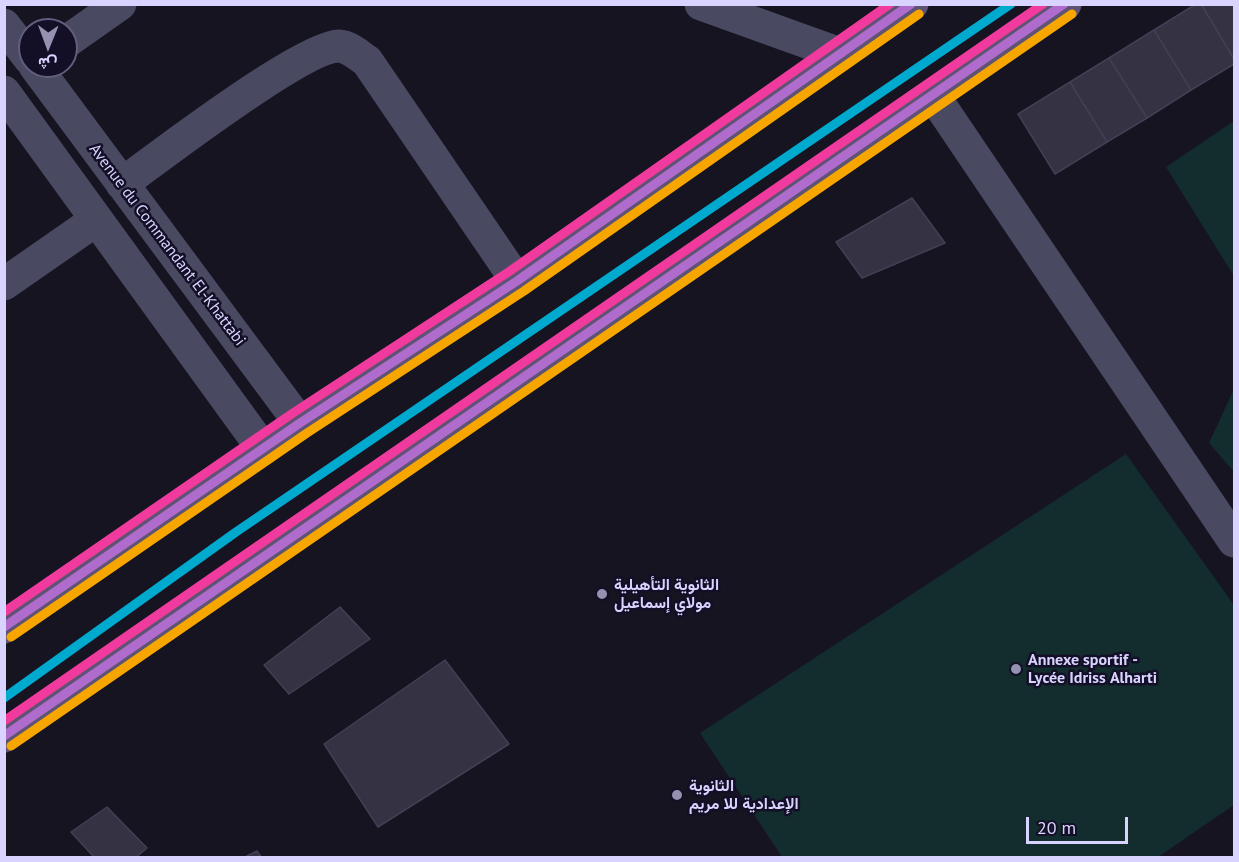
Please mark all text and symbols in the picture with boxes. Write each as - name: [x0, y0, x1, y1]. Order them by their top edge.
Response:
- north arrow: [18, 18, 78, 78]
- text: ش: [38, 54, 58, 74]
- street label: Avenue du Commandant El-Khattabi: [85, 140, 249, 350]
- place label: الثانوية التأهيلية مولاي إسماعيل: [614, 575, 719, 613]
- marker: الثانوية التأهيلية مولاي إسماعيل: [595, 587, 609, 601]
- place label: Annexe sportif - Lycée Idriss Alharti: [1028, 650, 1157, 688]
- marker: Annexe sportif - Lycée Idriss Alharti: [1009, 662, 1023, 676]
- place label: الثانوية الإعدادية للا مريم: [689, 776, 799, 814]
- marker: الثانوية الإعدادية للا مريم: [670, 788, 684, 802]
- scale bar: [1029, 805, 1131, 843]
- text: 20 m: [1037, 816, 1076, 839]

